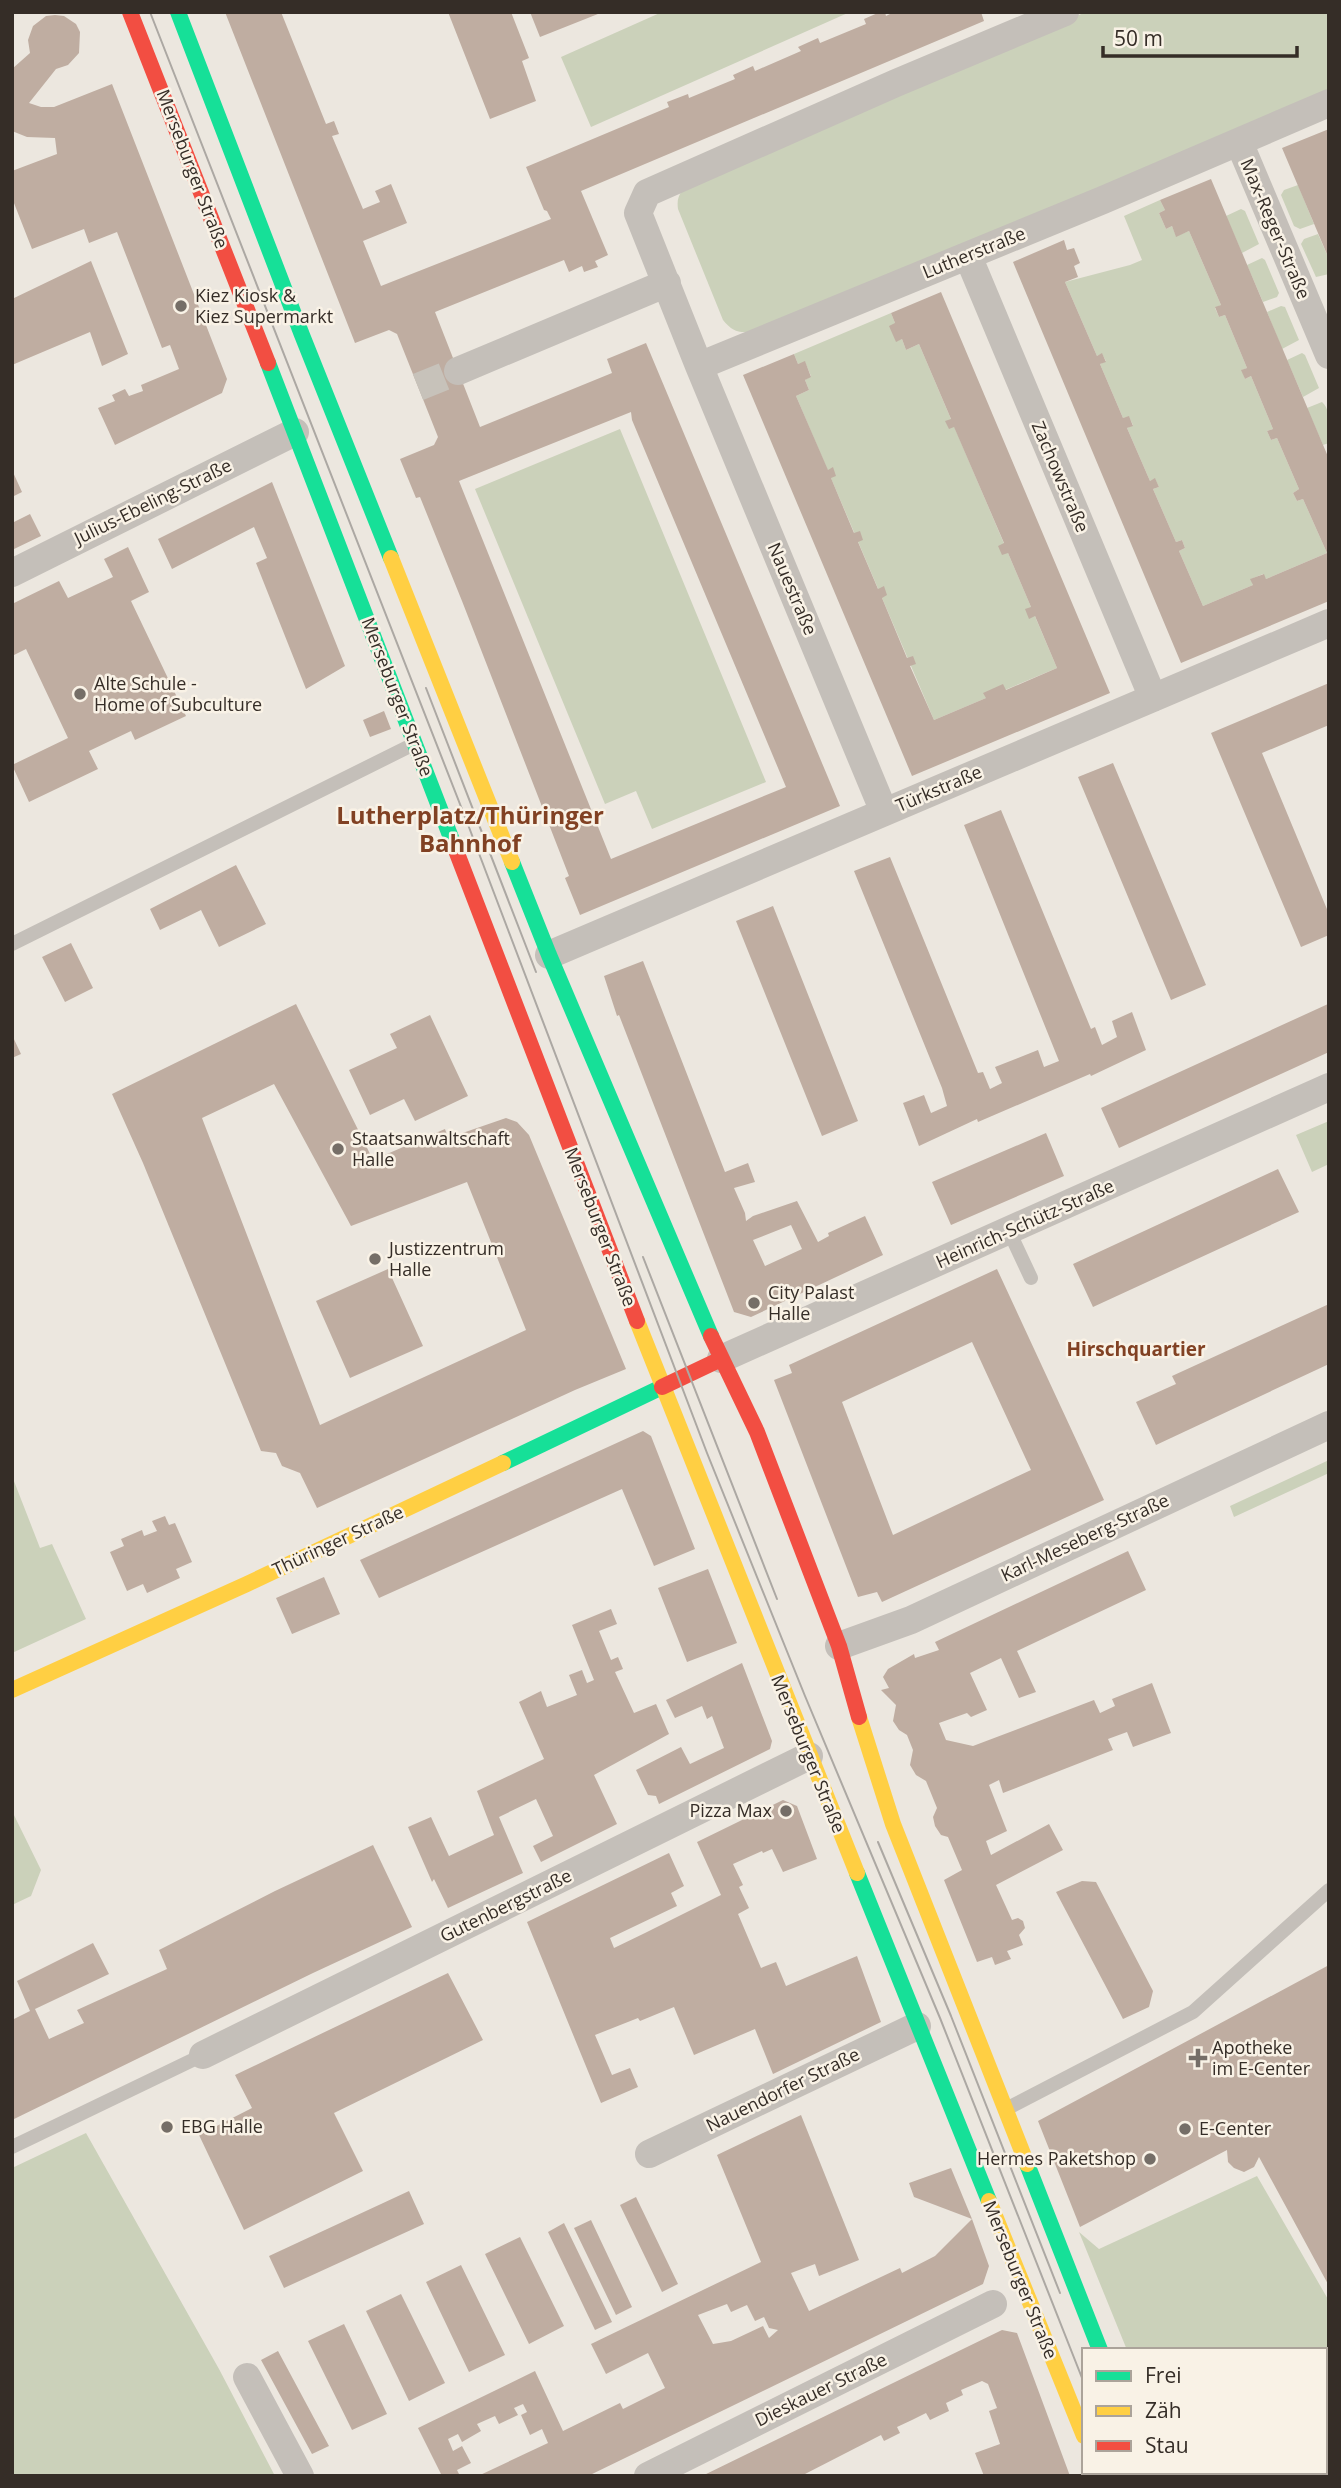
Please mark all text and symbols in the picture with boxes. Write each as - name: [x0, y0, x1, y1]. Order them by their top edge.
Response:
- scale bar: [1103, 14, 1297, 58]
- text: 50 m: [1114, 24, 1163, 52]
- street label: Merseburger Straße: [152, 86, 234, 252]
- street label: Max-Reger-Straße: [1235, 155, 1316, 303]
- street label: Lutherstraße: [919, 221, 1029, 284]
- place label: Kiez Kiosk & Kiez Supermarkt: [195, 283, 333, 328]
- marker: Kiez Kiosk & Kiez Supermarkt: [173, 298, 189, 314]
- street label: Zachowstraße: [1027, 417, 1095, 536]
- street label: Julius-Ebeling-Straße: [68, 453, 235, 550]
- street label: Nauestraße: [763, 539, 823, 639]
- street label: Merseburger Straße: [357, 614, 439, 780]
- place label: Alte Schule - Home of Subculture: [94, 671, 262, 716]
- marker: Alte Schule - Home of Subculture: [72, 686, 88, 702]
- street label: Türkstraße: [892, 759, 985, 817]
- district label: Lutherplatz/Thüringer Bahnhof: [336, 798, 604, 859]
- place label: Staatsanwaltschaft Halle: [352, 1126, 510, 1171]
- marker: Staatsanwaltschaft Halle: [330, 1141, 346, 1157]
- street label: Merseburger Straße: [560, 1144, 642, 1310]
- street label: Heinrich-Schütz-Straße: [932, 1173, 1117, 1273]
- place label: Justizzentrum Halle: [387, 1236, 504, 1281]
- marker: Justizzentrum Halle: [367, 1251, 383, 1267]
- place label: City Palast Halle: [768, 1280, 854, 1325]
- marker: City Palast Halle: [746, 1295, 762, 1311]
- district label: Hirschquartier: [1066, 1336, 1206, 1362]
- street label: Karl-Meseberg-Straße: [997, 1488, 1172, 1587]
- street label: Thüringer Straße: [268, 1499, 407, 1581]
- street label: Merseburger Straße: [766, 1671, 852, 1836]
- place label: Pizza Max: [689, 1798, 773, 1822]
- marker: Pizza Max: [778, 1803, 794, 1819]
- street label: Gutenbergstraße: [436, 1863, 575, 1947]
- place label: Apotheke im E-Center: [1212, 2035, 1311, 2080]
- street label: Nauendorfer Straße: [702, 2041, 863, 2137]
- marker: Apotheke im E-Center: [1190, 2050, 1206, 2066]
- place label: EBG Halle: [181, 2114, 263, 2138]
- place label: E-Center: [1199, 2116, 1272, 2140]
- marker: EBG Halle: [159, 2119, 175, 2135]
- marker: E-Center: [1177, 2121, 1193, 2137]
- place label: Hermes Paketshop: [977, 2146, 1136, 2170]
- marker: Hermes Paketshop: [1142, 2151, 1158, 2167]
- street label: Merseburger Straße: [978, 2197, 1064, 2362]
- street label: Dieskauer Straße: [751, 2347, 890, 2431]
- legend: [1082, 2348, 1327, 2474]
- text: Frei: [1145, 2361, 1182, 2389]
- text: Zäh: [1145, 2396, 1182, 2424]
- text: Stau: [1145, 2431, 1189, 2459]

